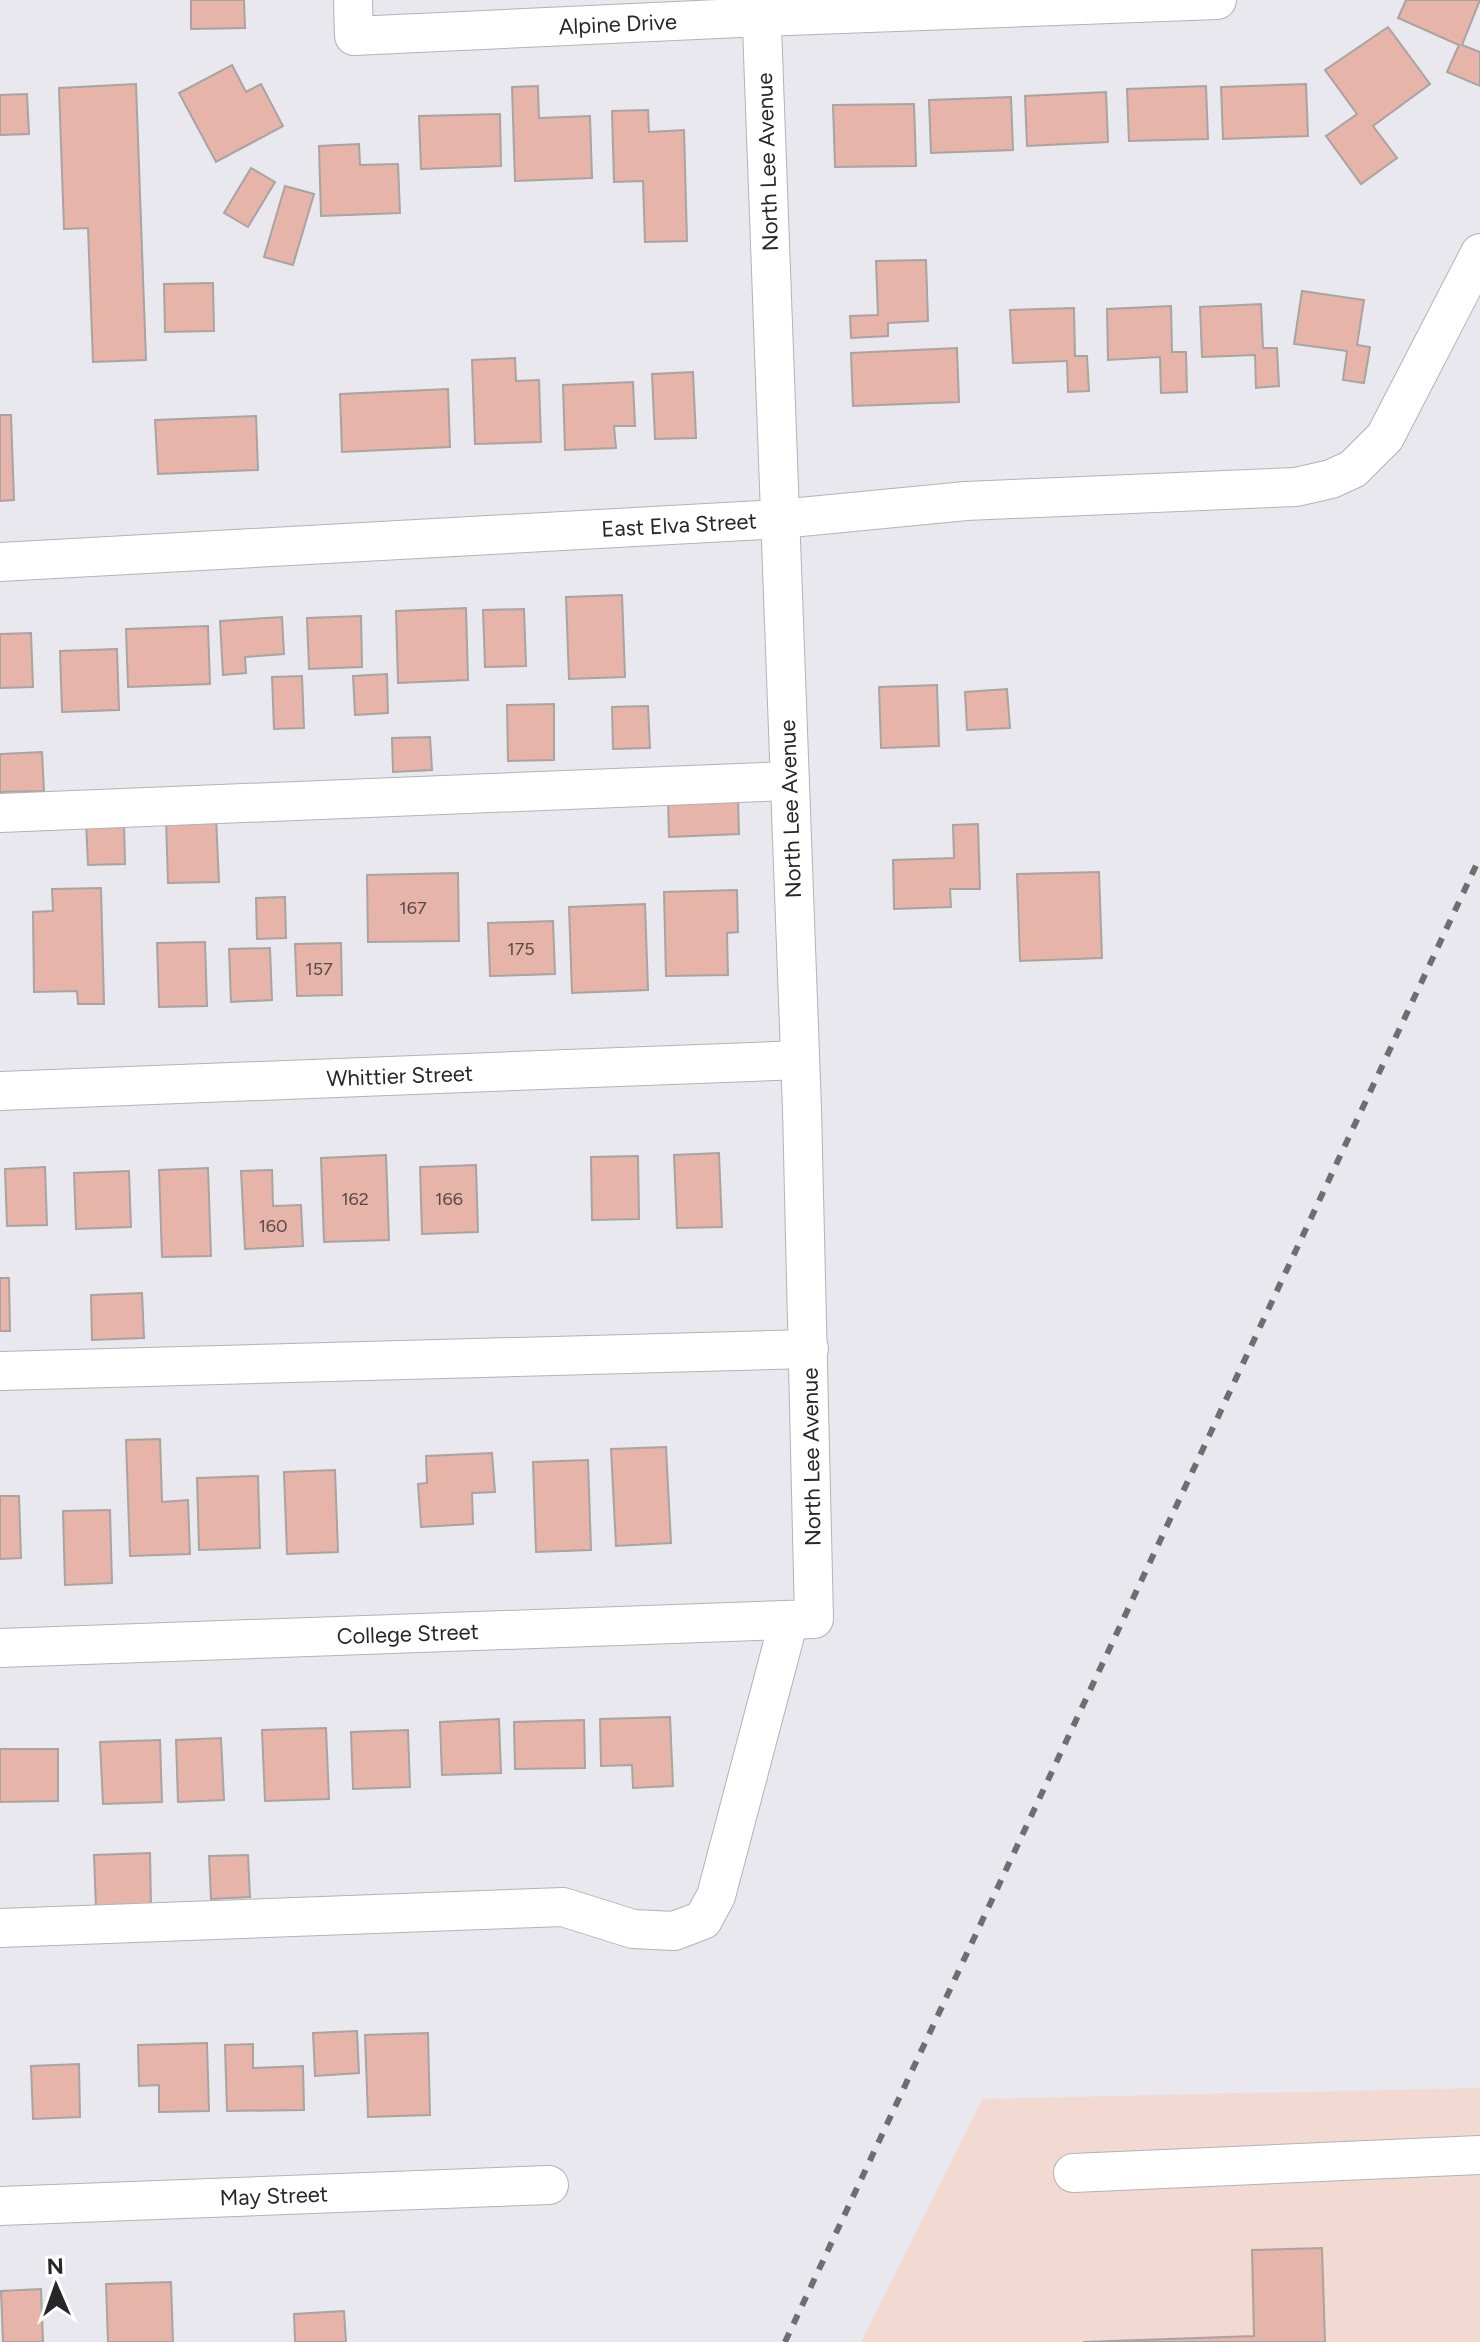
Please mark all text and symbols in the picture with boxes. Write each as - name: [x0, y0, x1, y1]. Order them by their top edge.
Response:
- street label: Alpine Drive: [558, 8, 678, 40]
- street label: North Lee Avenue: [751, 72, 784, 252]
- street label: East Elva Street: [601, 507, 757, 543]
- street label: North Lee Avenue: [774, 719, 807, 899]
- house number: 167: [399, 897, 427, 919]
- house number: 175: [507, 938, 535, 960]
- house number: 157: [305, 958, 333, 980]
- street label: Whittier Street: [326, 1060, 474, 1092]
- house number: 162: [341, 1188, 369, 1210]
- house number: 166: [435, 1188, 463, 1210]
- house number: 160: [258, 1215, 288, 1237]
- street label: North Lee Avenue: [796, 1367, 827, 1546]
- street label: College Street: [336, 1618, 479, 1650]
- street label: May Street: [219, 2180, 328, 2212]
- north arrow: [16, 2246, 96, 2326]
- text: N: [46, 2253, 64, 2280]

